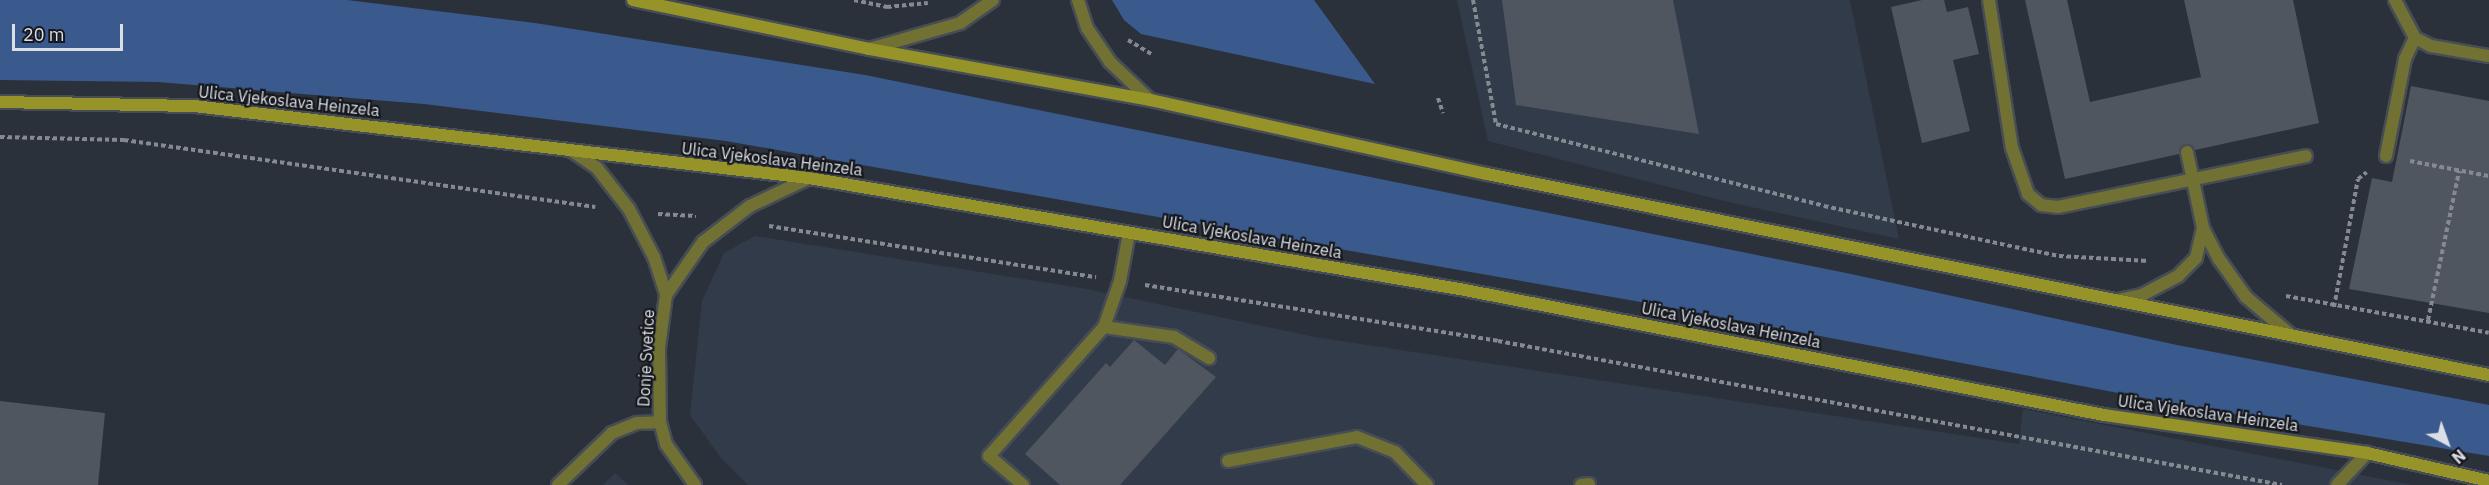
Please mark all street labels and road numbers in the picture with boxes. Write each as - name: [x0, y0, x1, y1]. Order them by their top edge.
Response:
- street label: Ulica Vjekoslava Heinzela: [198, 82, 380, 120]
- street label: Ulica Vjekoslava Heinzela: [681, 138, 863, 180]
- street label: Ulica Vjekoslava Heinzela: [1161, 212, 1343, 262]
- street label: Ulica Vjekoslava Heinzela: [1640, 298, 1822, 352]
- street label: Donje Svetice: [634, 309, 658, 407]
- street label: Ulica Vjekoslava Heinzela: [2117, 391, 2299, 435]

